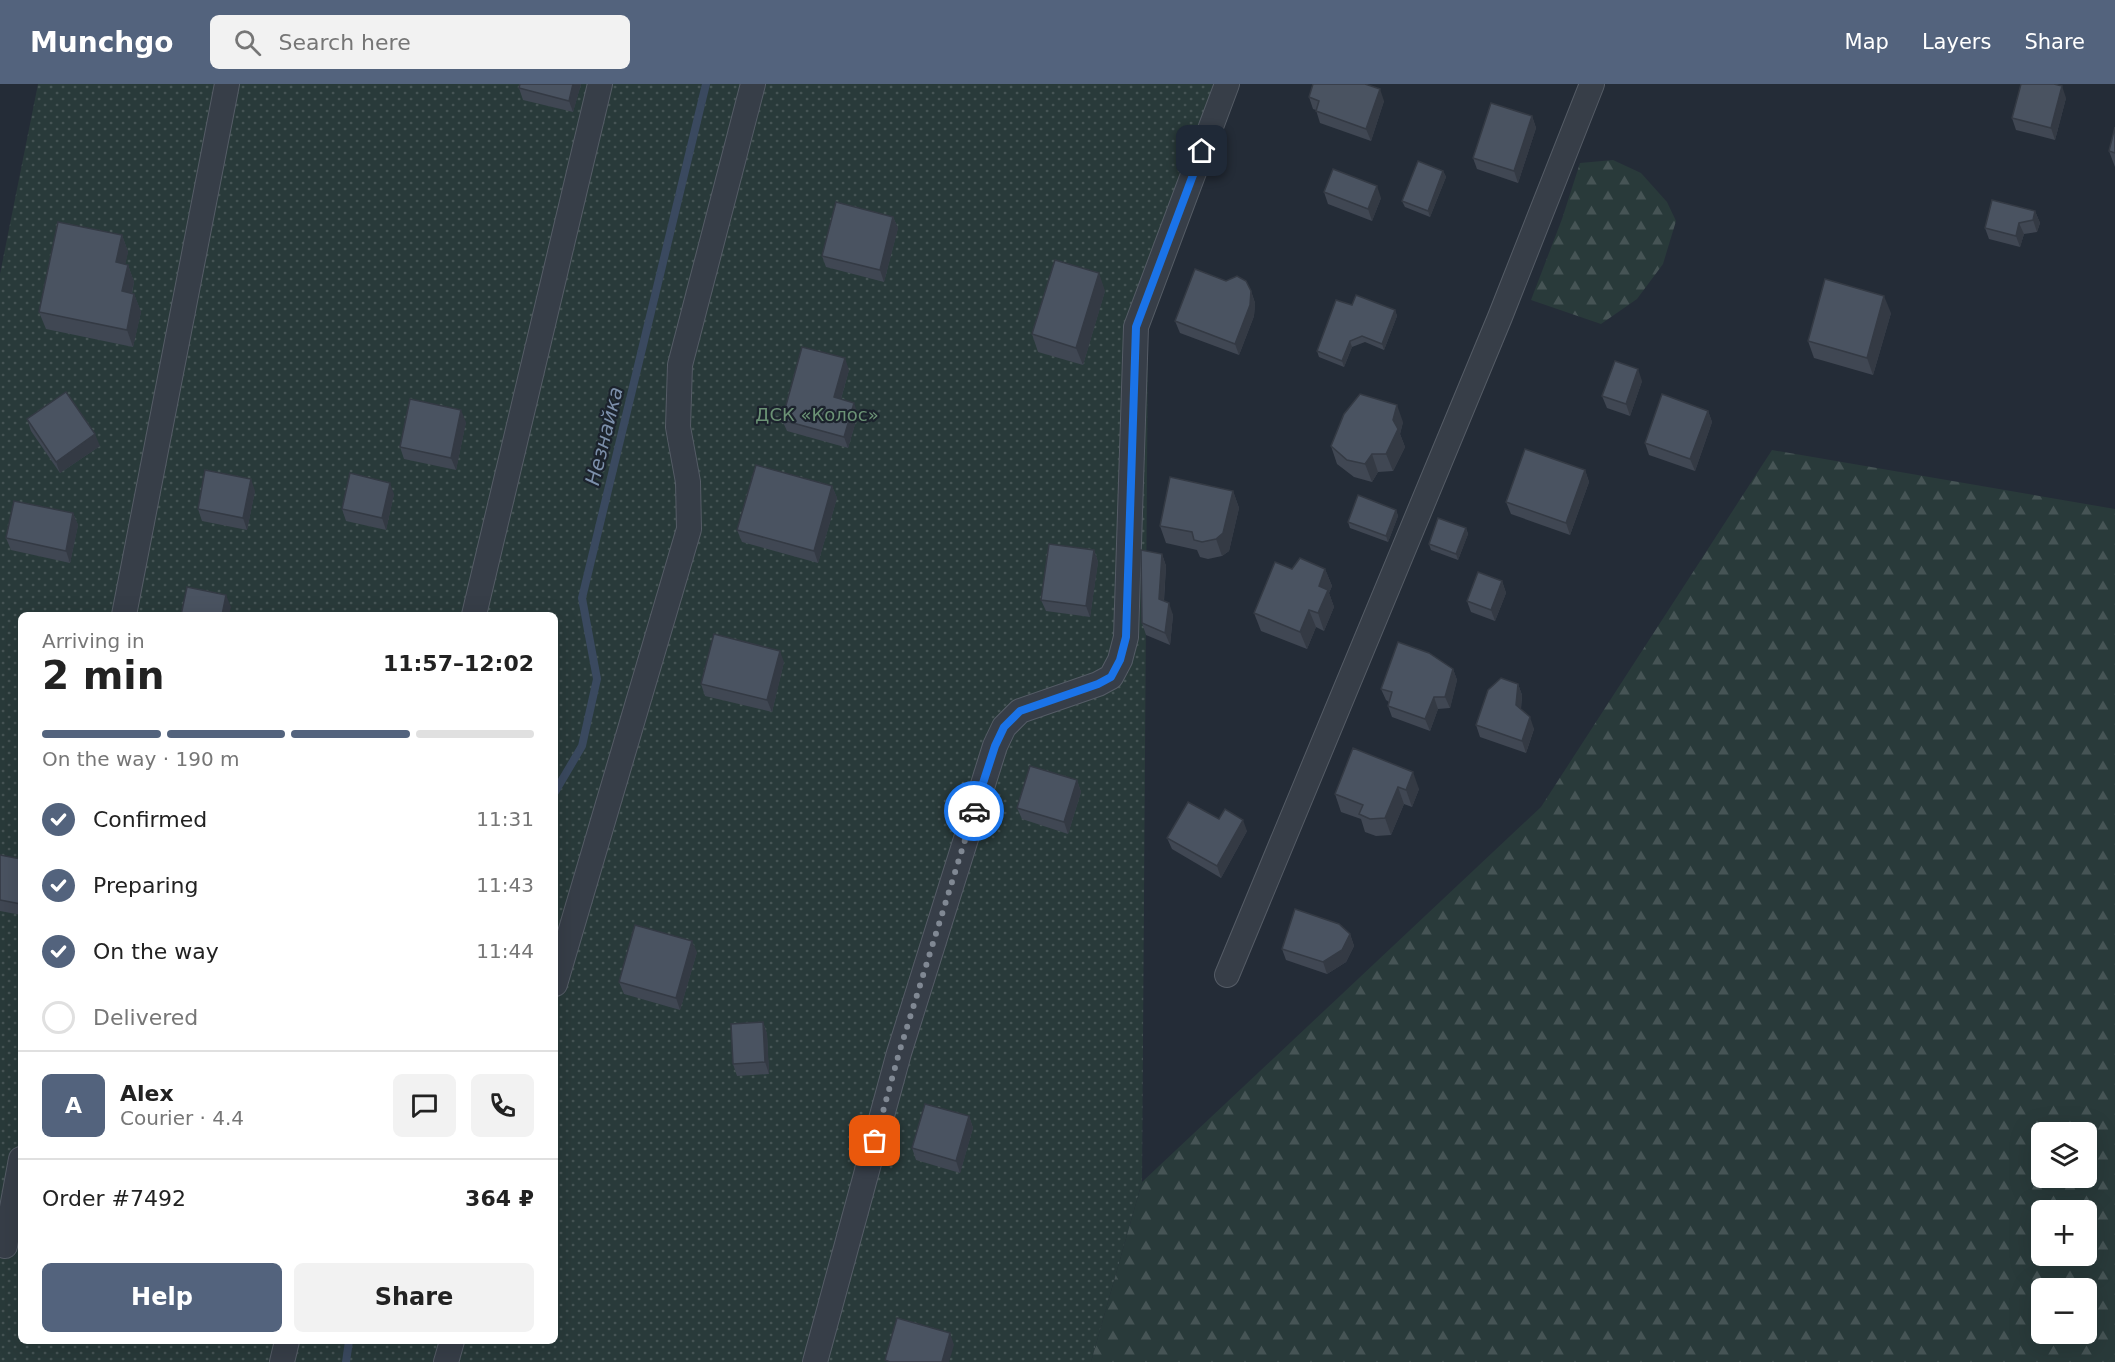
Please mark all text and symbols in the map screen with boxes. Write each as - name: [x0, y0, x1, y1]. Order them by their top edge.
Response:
- search box: [210, 15, 630, 69]
- text: Munchgo: [30, 26, 174, 59]
- icon: search: [231, 26, 264, 59]
- text: Search here: [279, 30, 411, 55]
- text: Map: [1845, 30, 1889, 54]
- text: Layers: [1922, 30, 1991, 54]
- text: Share: [2024, 30, 2085, 54]
- pin: [1176, 125, 1227, 176]
- icon: home: [1185, 134, 1218, 167]
- water label: Незнайка: [580, 384, 628, 488]
- park label: ДСК «Колос»: [755, 404, 879, 425]
- text: Arriving in: [42, 629, 145, 653]
- text: 11:57–12:02: [383, 651, 534, 676]
- text: 2 min: [42, 653, 164, 698]
- text: On the way · 190 m: [42, 747, 240, 771]
- courier: [944, 781, 1004, 841]
- icon: car: [958, 795, 991, 828]
- icon: check: [42, 803, 75, 836]
- text: Confirmed: [93, 807, 207, 832]
- text: 11:31: [476, 807, 534, 831]
- icon: check: [42, 869, 75, 902]
- text: Preparing: [93, 873, 199, 898]
- text: 11:43: [476, 873, 534, 897]
- icon: check: [42, 935, 75, 968]
- text: On the way: [93, 939, 219, 964]
- text: 11:44: [476, 939, 534, 963]
- text: Delivered: [93, 1005, 198, 1030]
- button: chat: [393, 1074, 456, 1137]
- button: phone: [471, 1074, 534, 1137]
- text: Alex: [120, 1081, 174, 1106]
- text: A: [65, 1093, 82, 1118]
- text: Courier · 4.4: [120, 1106, 244, 1130]
- pin: [849, 1115, 900, 1166]
- map controls: [2031, 1122, 2097, 1344]
- button: layers: [2031, 1122, 2097, 1188]
- icon: bag: [858, 1124, 891, 1157]
- text: Order #7492: [42, 1186, 186, 1211]
- text: 364 ₽: [465, 1186, 534, 1211]
- button: +: [2031, 1200, 2097, 1266]
- button: Help: [42, 1263, 282, 1332]
- button: Share: [294, 1263, 534, 1332]
- button: −: [2031, 1278, 2097, 1344]

